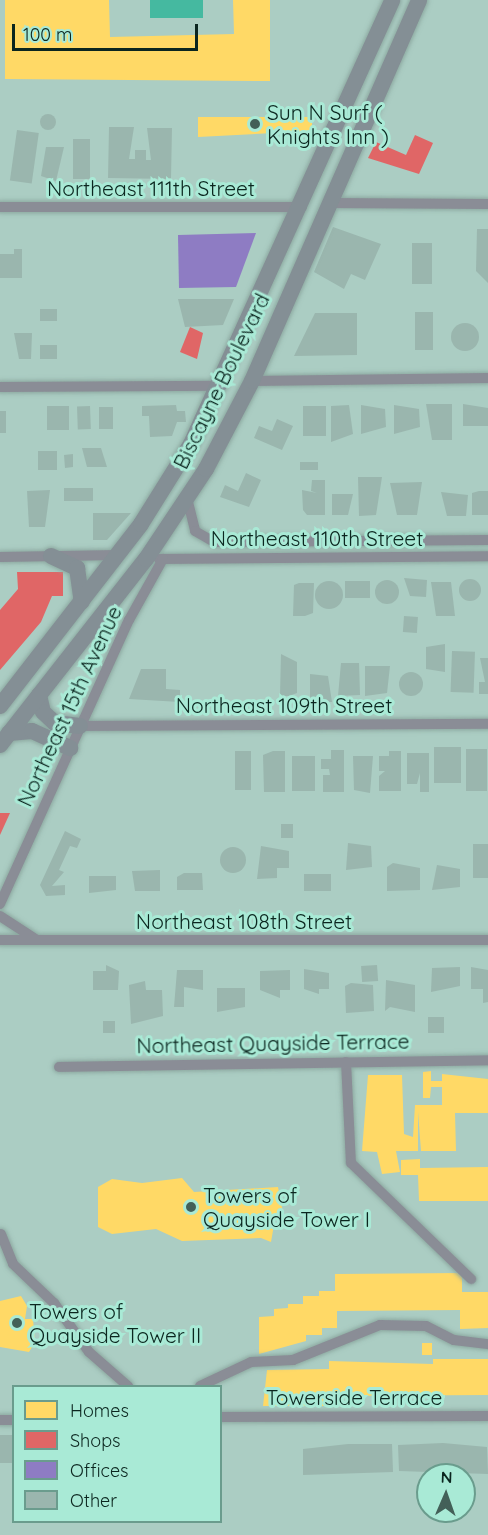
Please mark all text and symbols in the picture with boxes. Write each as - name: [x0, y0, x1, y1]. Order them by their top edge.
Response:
- scale bar: [15, 12, 201, 50]
- text: 100 m: [23, 23, 72, 46]
- place label: Sun N Surf ( Knights Inn ): [267, 99, 389, 149]
- marker: Sun N Surf ( Knights Inn ): [248, 117, 262, 131]
- street label: Northeast 111th Street: [47, 175, 255, 201]
- street label: Biscayne Boulevard: [168, 289, 274, 473]
- street label: Northeast 110th Street: [211, 525, 423, 551]
- street label: Northeast 15th Avenue: [11, 602, 127, 810]
- street label: Northeast 109th Street: [176, 692, 392, 718]
- street label: Northeast 108th Street: [136, 908, 352, 934]
- street label: Northeast Quayside Terrace: [136, 1028, 410, 1058]
- place label: Towers of Quayside Tower I: [203, 1182, 370, 1232]
- marker: Towers of Quayside Tower I: [184, 1200, 198, 1214]
- place label: Towers of Quayside Tower II: [29, 1298, 201, 1348]
- marker: Towers of Quayside Tower II: [10, 1316, 24, 1330]
- street label: Towerside Terrace: [266, 1384, 442, 1410]
- legend: [12, 1385, 222, 1523]
- text: Homes: [70, 1399, 129, 1422]
- text: Shops: [70, 1429, 121, 1452]
- text: Offices: [70, 1459, 129, 1482]
- north arrow: [416, 1463, 476, 1523]
- text: N: [440, 1467, 453, 1487]
- text: Other: [70, 1489, 117, 1512]

